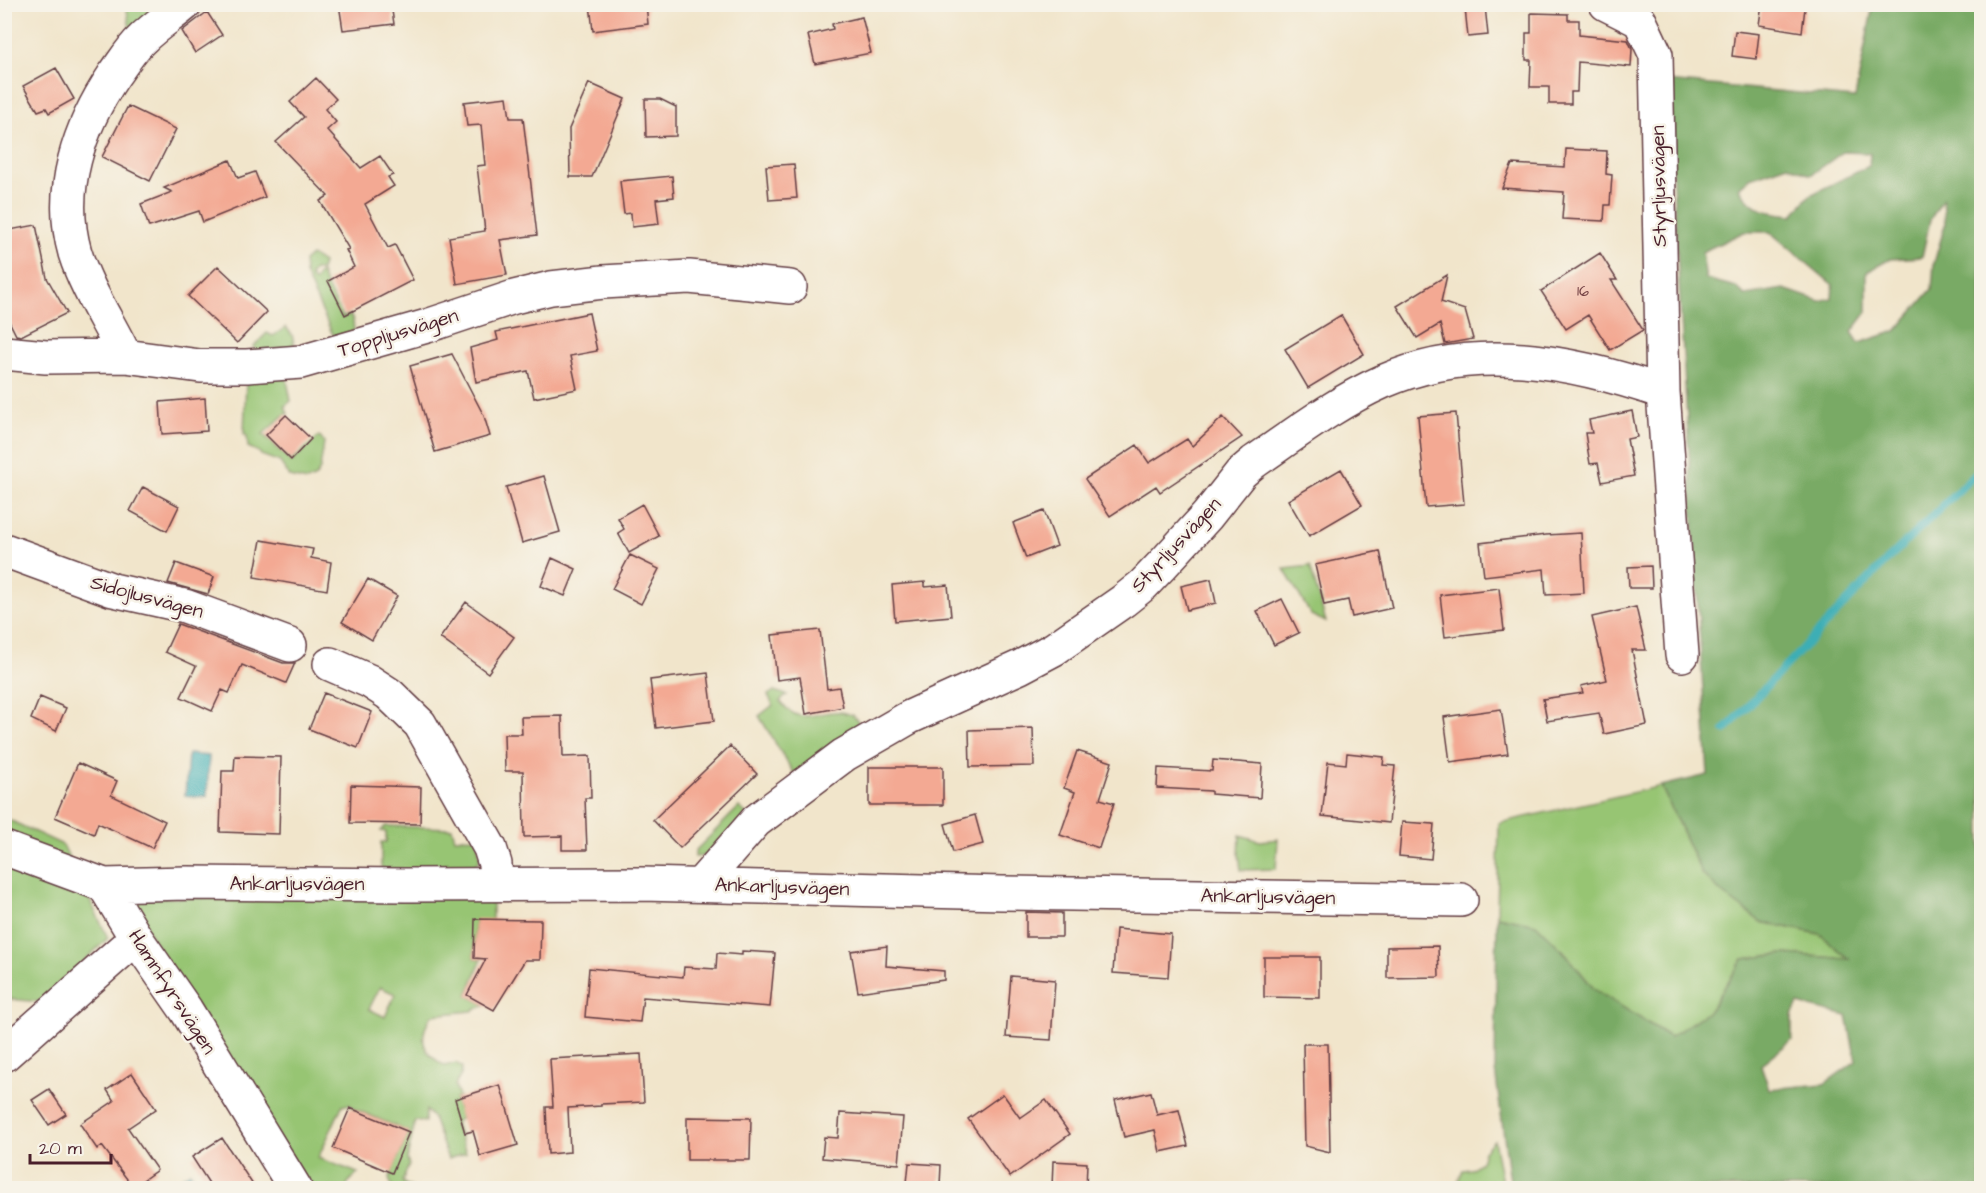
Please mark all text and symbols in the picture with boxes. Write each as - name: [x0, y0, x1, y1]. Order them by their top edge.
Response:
- street label: Styrljusvägen: [1644, 125, 1675, 247]
- house number: 16: [1577, 280, 1589, 302]
- street label: Toppljusvägen: [334, 301, 462, 366]
- street label: Styrljusvägen: [1124, 491, 1228, 600]
- street label: Sidojlusvägen: [87, 568, 207, 626]
- street label: Ankarljusvägen: [230, 870, 364, 899]
- street label: Ankarljusvägen: [714, 871, 850, 904]
- street label: Ankarljusvägen: [1200, 882, 1336, 913]
- street label: Hamnfyrsvägen: [120, 924, 223, 1060]
- scale bar: [30, 1127, 111, 1165]
- text: 20 m: [39, 1136, 82, 1161]

